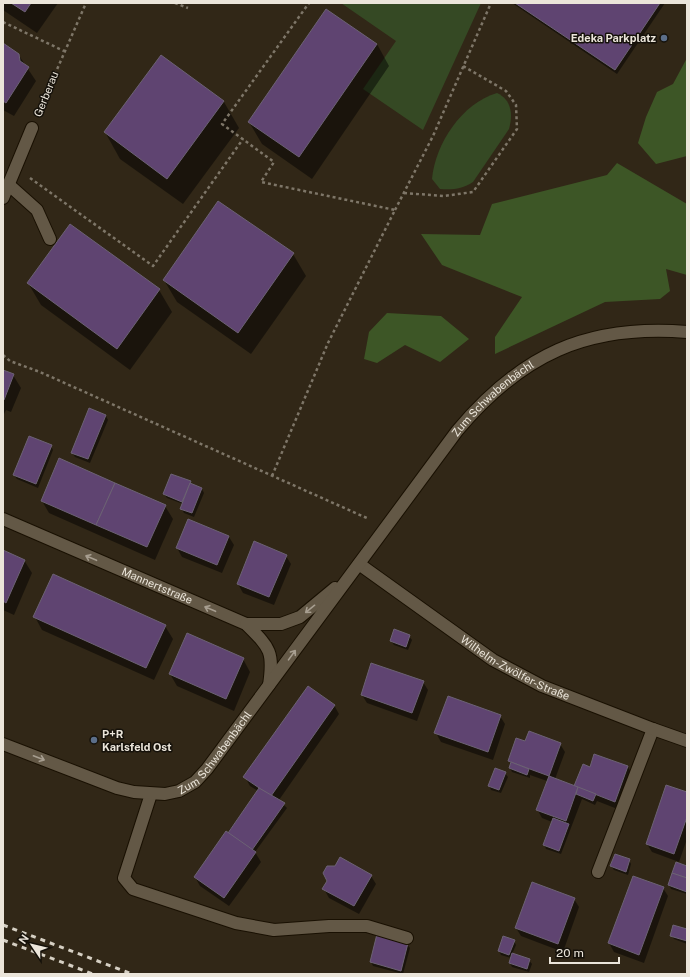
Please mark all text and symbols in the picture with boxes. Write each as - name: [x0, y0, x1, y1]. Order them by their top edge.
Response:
- place label: Edeka Parkplatz: [571, 32, 657, 44]
- marker: Edeka Parkplatz: [659, 33, 669, 43]
- street label: Gerberau: [31, 70, 61, 118]
- street label: Zum Schwabenbächl: [449, 358, 536, 439]
- one-way arrow: [85, 554, 97, 561]
- street label: Mannertstraße: [120, 565, 194, 606]
- one-way arrow: [205, 604, 217, 612]
- one-way arrow: [304, 605, 315, 613]
- street label: Wilhelm-Zwölfer-Straße: [458, 633, 571, 702]
- one-way arrow: [288, 650, 296, 661]
- street label: Zum Schwabenbächl: [176, 709, 254, 797]
- place label: P+R Karlsfeld Ost: [102, 728, 172, 753]
- marker: P+R Karlsfeld Ost: [89, 735, 99, 745]
- one-way arrow: [33, 755, 45, 762]
- north arrow: [12, 925, 52, 965]
- text: N: [16, 932, 31, 946]
- scale bar: [550, 939, 619, 965]
- text: 20 m: [556, 946, 584, 960]

